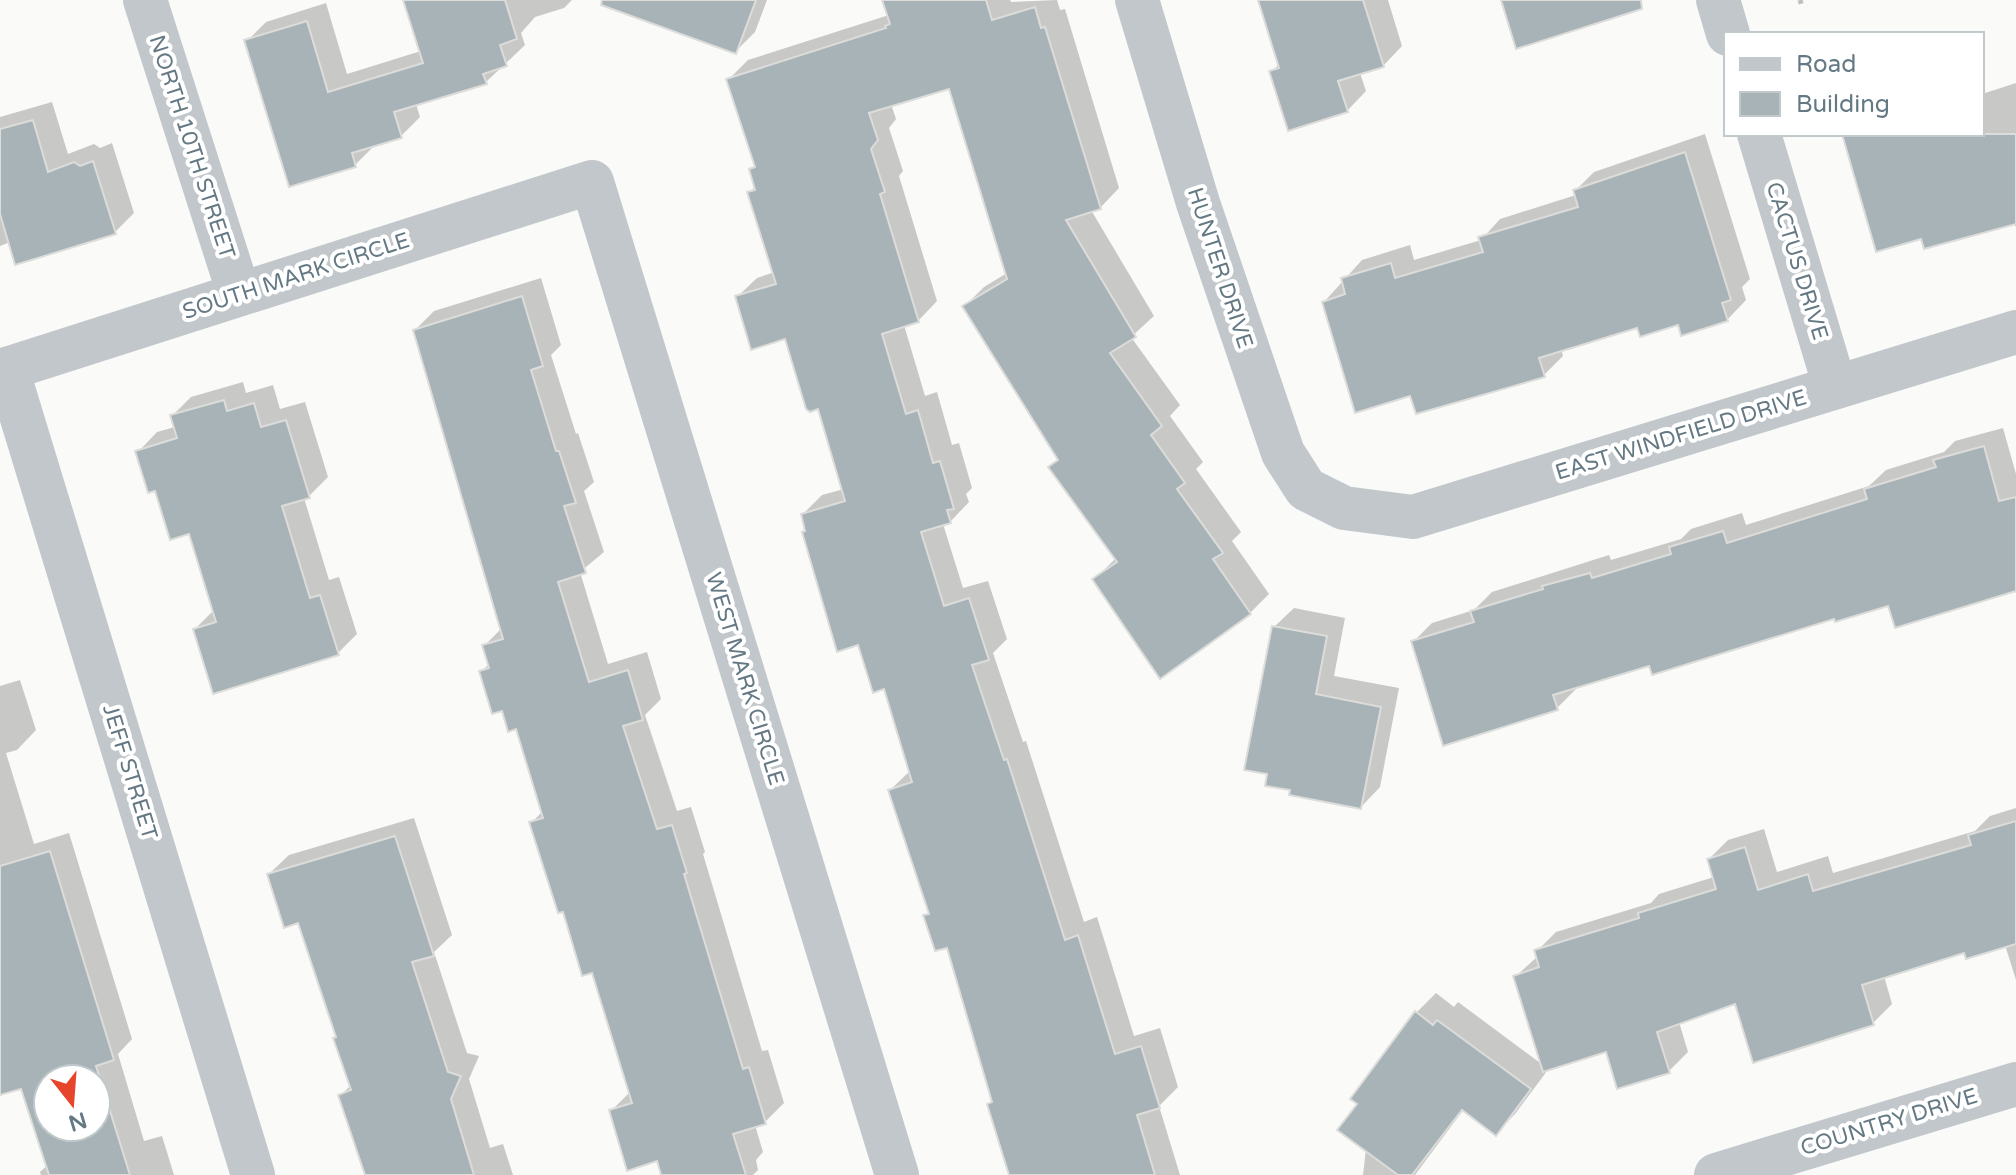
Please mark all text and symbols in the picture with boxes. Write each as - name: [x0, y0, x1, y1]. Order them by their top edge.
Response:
- street label: NORTH 10TH STREET: [144, 32, 241, 263]
- legend: [1724, 32, 1984, 136]
- text: Road: [1796, 50, 1856, 79]
- text: Building: [1796, 90, 1890, 119]
- street label: CACTUS DRIVE: [1761, 179, 1833, 343]
- street label: HUNTER DRIVE: [1182, 184, 1258, 352]
- street label: SOUTH MARK CIRCLE: [179, 227, 413, 325]
- street label: EAST WINDFIELD DRIVE: [1552, 384, 1810, 486]
- street label: WEST MARK CIRCLE: [700, 569, 790, 789]
- street label: JEFF STREET: [97, 701, 163, 843]
- north arrow: [32, 1063, 112, 1143]
- street label: COUNTRY DRIVE: [1797, 1083, 1981, 1161]
- text: N: [65, 1106, 90, 1136]

